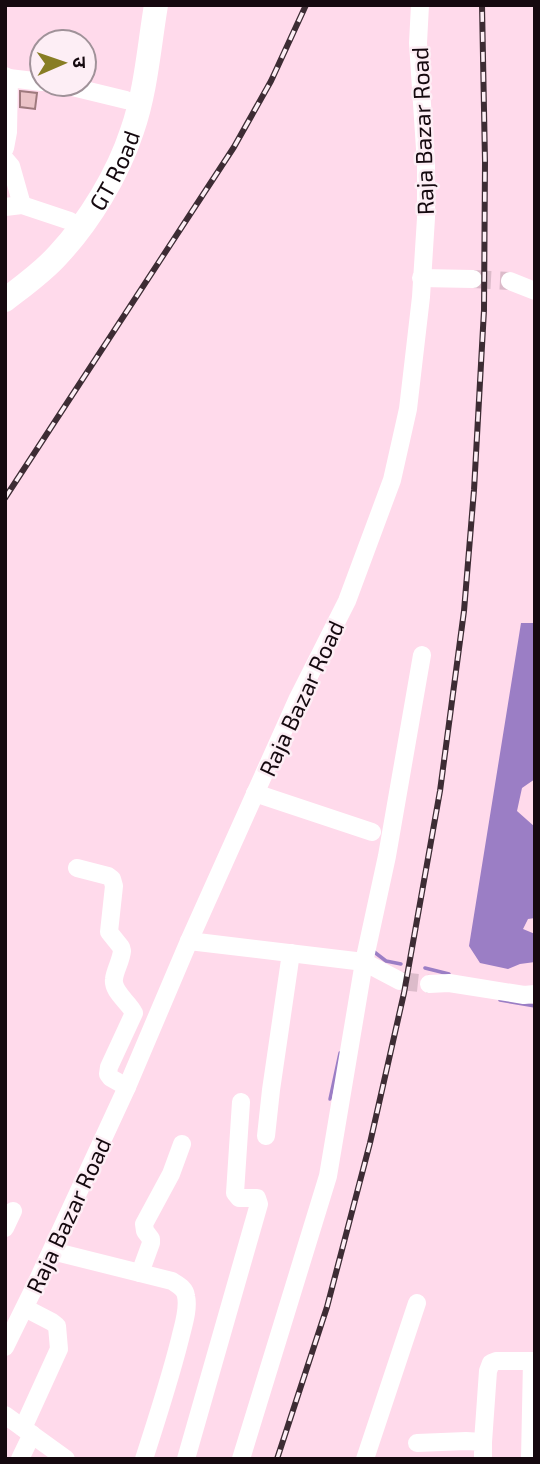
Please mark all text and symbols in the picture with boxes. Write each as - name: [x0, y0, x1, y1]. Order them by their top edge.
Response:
- north arrow: [28, 28, 98, 98]
- street label: Raja Bazar Road: [405, 46, 439, 216]
- text: उ: [69, 56, 92, 69]
- street label: GT Road: [83, 127, 145, 215]
- street label: Raja Bazar Road: [253, 616, 349, 780]
- street label: Raja Bazar Road: [20, 1133, 116, 1297]

